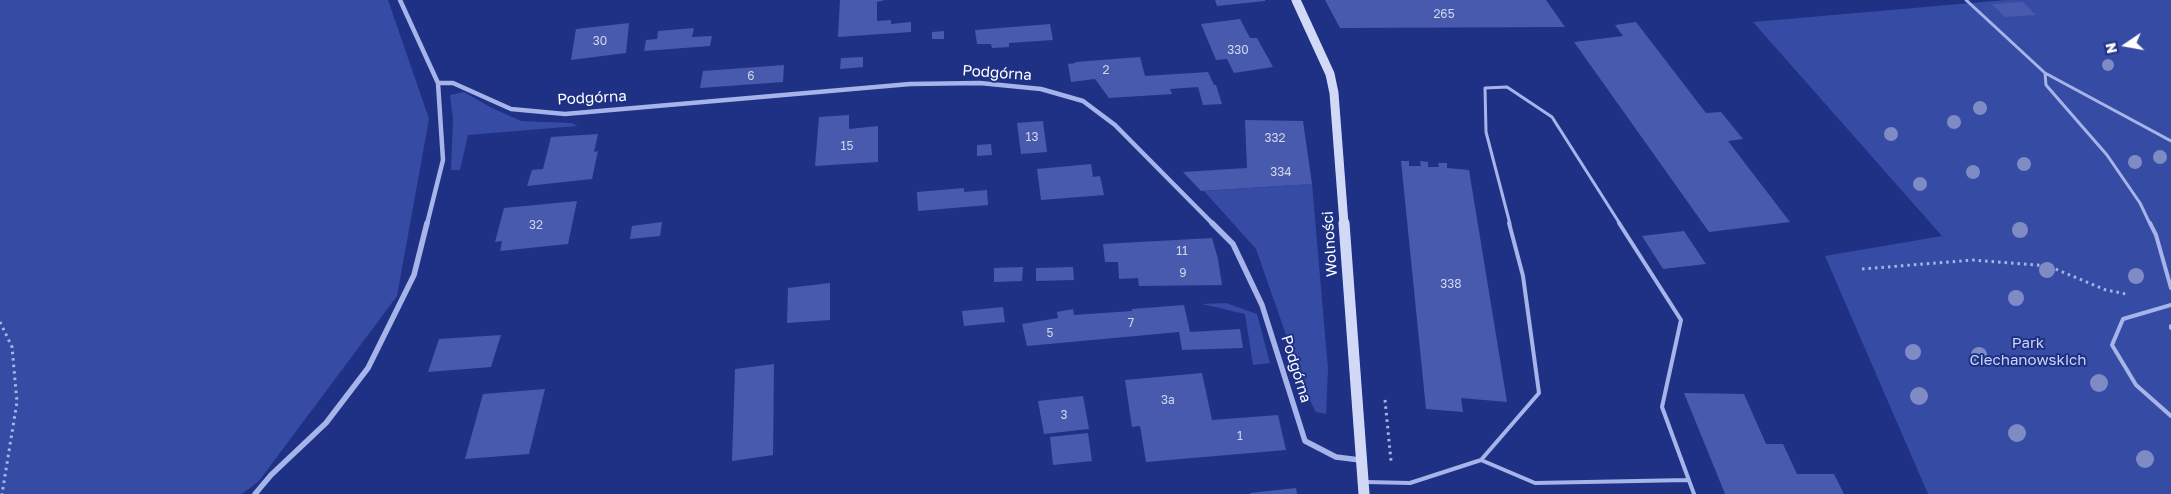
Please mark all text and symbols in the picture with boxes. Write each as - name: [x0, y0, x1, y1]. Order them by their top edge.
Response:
- house number: 265: [1433, 7, 1455, 21]
- north arrow: [2101, 20, 2151, 70]
- house number: 30: [593, 34, 607, 48]
- text: N: [2101, 41, 2120, 55]
- house number: 330: [1227, 43, 1249, 57]
- street label: Podgórna: [962, 62, 1032, 84]
- house number: 2: [1103, 63, 1109, 77]
- house number: 6: [747, 69, 755, 83]
- street label: Podgórna: [557, 87, 627, 109]
- house number: 13: [1026, 130, 1038, 144]
- house number: 332: [1265, 131, 1285, 145]
- house number: 15: [841, 139, 853, 153]
- house number: 334: [1270, 165, 1292, 179]
- street label: Wolności: [1319, 210, 1341, 278]
- house number: 32: [529, 218, 543, 232]
- house number: 11: [1176, 244, 1188, 258]
- house number: 9: [1179, 266, 1187, 280]
- house number: 338: [1440, 277, 1462, 291]
- house number: 7: [1128, 316, 1134, 330]
- house number: 5: [1047, 326, 1053, 340]
- street label: Podgórna: [1277, 333, 1315, 405]
- park label: Park Ciechanowskich: [1970, 334, 2086, 369]
- house number: 3a: [1161, 393, 1175, 407]
- house number: 3: [1060, 408, 1068, 422]
- house number: 1: [1237, 429, 1243, 443]

